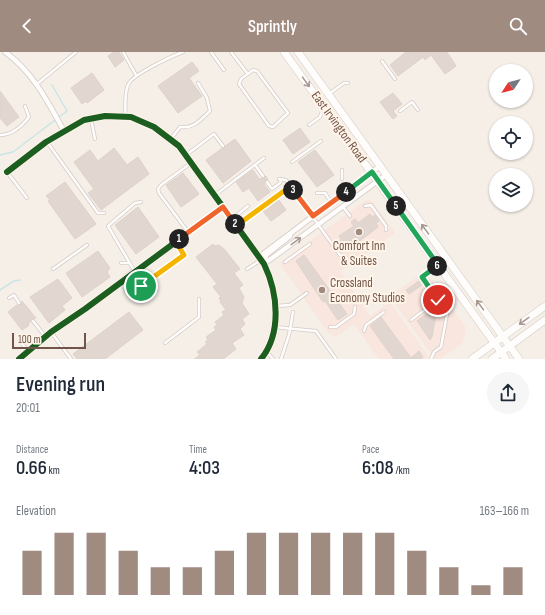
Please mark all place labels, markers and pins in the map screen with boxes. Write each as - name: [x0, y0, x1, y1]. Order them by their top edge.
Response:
- pin: 3: [283, 180, 303, 200]
- pin: 4: [336, 182, 356, 202]
- pin: 5: [386, 196, 406, 216]
- pin: 2: [225, 214, 245, 234]
- marker: Comfort Inn & Suites: [354, 227, 364, 237]
- pin: 1: [169, 229, 189, 249]
- place label: Comfort Inn & Suites: [333, 238, 385, 269]
- pin: 6: [427, 256, 447, 276]
- pin: [124, 269, 158, 303]
- place label: Crossland Economy Studios: [330, 275, 405, 306]
- pin: [421, 283, 455, 317]
- marker: Crossland Economy Studios: [317, 285, 327, 295]

